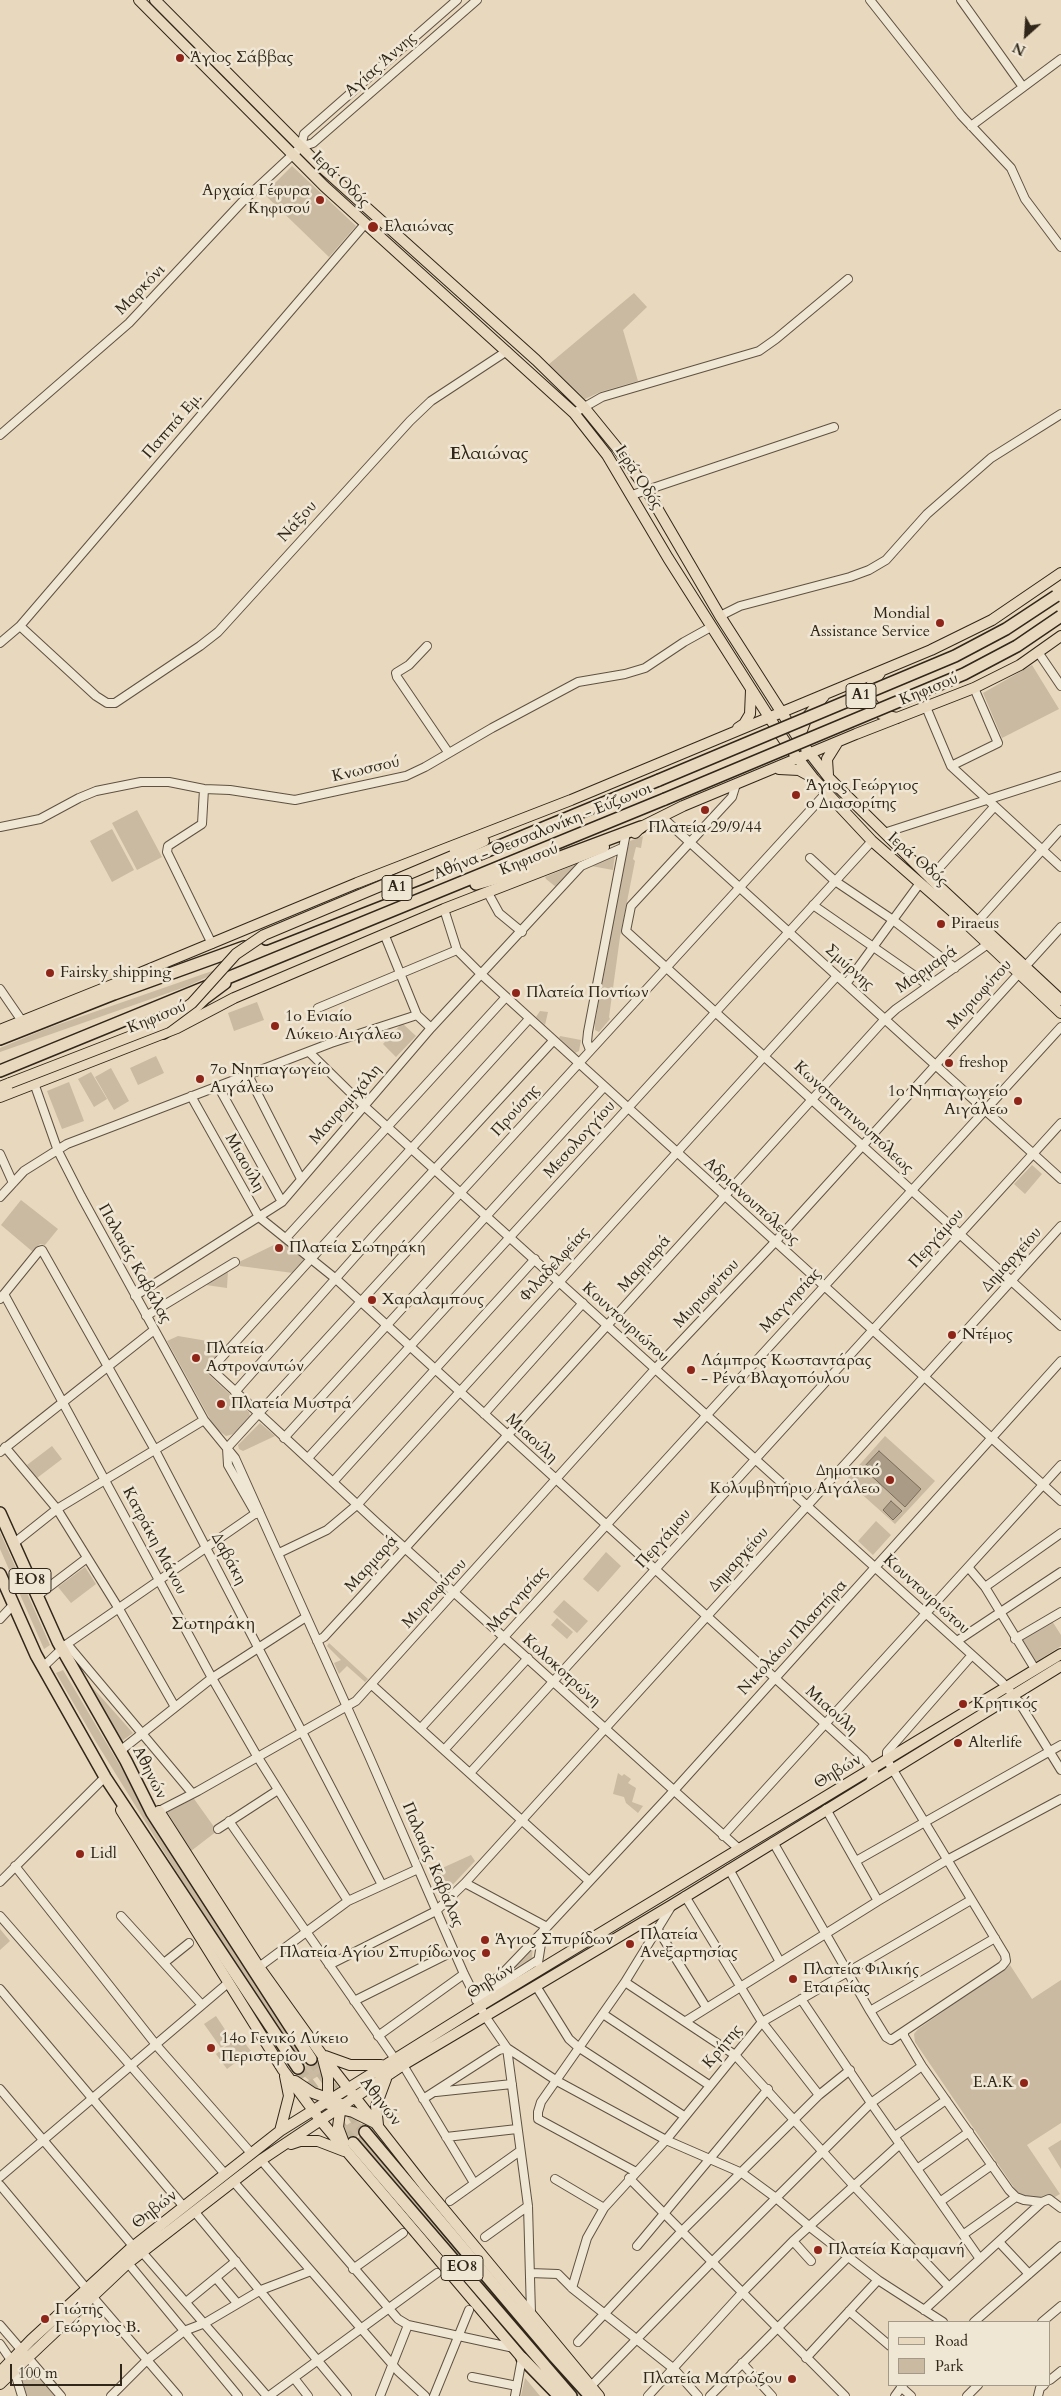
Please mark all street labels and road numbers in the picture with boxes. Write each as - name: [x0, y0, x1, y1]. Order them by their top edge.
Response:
- street label: Αγίας Άννης: [341, 29, 421, 101]
- street label: Ιερά Οδός: [307, 148, 373, 212]
- street label: Μαρκόνι: [112, 260, 170, 320]
- street label: Παππά Εμ.: [139, 389, 207, 463]
- street label: Ιερά Οδός: [610, 442, 666, 514]
- street label: Νάξου: [274, 497, 322, 547]
- street label: Κηφισού: [897, 669, 961, 711]
- road number: Α1: [846, 684, 876, 708]
- street label: Κνωσσού: [330, 753, 402, 787]
- street label: Αθήνα - Θεσσαλονίκη - Εύζωνοι: [431, 779, 655, 885]
- street label: Ιερά Οδός: [883, 829, 951, 891]
- street label: Κηφισού: [497, 839, 561, 881]
- road number: Α1: [382, 876, 412, 900]
- street label: Σμύρνης: [820, 941, 878, 995]
- street label: Μαρμαρά: [893, 942, 961, 998]
- street label: Μυριοφύτου: [944, 956, 1016, 1034]
- street label: Κηφισού: [125, 997, 189, 1039]
- street label: Κωνσταντινουπόλεως: [789, 1058, 917, 1178]
- street label: Μαυρομιχάλη: [306, 1061, 386, 1149]
- street label: Προύσης: [488, 1081, 544, 1141]
- street label: Μεσολογγίου: [540, 1097, 620, 1183]
- street label: Μιαούλη: [220, 1130, 268, 1196]
- street label: Αδριανουπόλεως: [699, 1154, 803, 1250]
- street label: Παλαιάς Καβάλας: [93, 1201, 175, 1327]
- street label: Περγάμου: [905, 1205, 969, 1273]
- street label: Φιλαδελφείας: [516, 1224, 594, 1306]
- street label: Δημαρχείου: [978, 1224, 1046, 1296]
- street label: Μαρμαρά: [614, 1231, 676, 1297]
- street label: Μυριοφύτου: [670, 1255, 744, 1333]
- street label: Μαγνησίας: [756, 1265, 826, 1337]
- street label: Κουντουριώτου: [578, 1279, 672, 1367]
- street label: Μιαούλη: [501, 1410, 561, 1468]
- street label: Κατράκη Μάνου: [118, 1484, 190, 1598]
- street label: Περγάμου: [632, 1505, 696, 1573]
- street label: Δημαρχείου: [705, 1524, 773, 1596]
- street label: Δαβάκη: [206, 1530, 250, 1588]
- street label: Μαρμαρά: [341, 1531, 403, 1597]
- street label: Κουντουριώτου: [879, 1551, 973, 1639]
- street label: Μυριοφύτου: [399, 1555, 471, 1633]
- street label: Μαγνησίας: [484, 1563, 552, 1637]
- road number: ΕΟ8: [9, 1568, 51, 1594]
- street label: Νικολάου Πλαστήρα: [735, 1576, 851, 1700]
- street label: Κολοκοτρώνη: [518, 1631, 604, 1711]
- street label: Μιαούλη: [801, 1683, 861, 1739]
- street label: Αθηνών: [128, 1743, 170, 1803]
- street label: Θηβών: [811, 1750, 865, 1794]
- street label: Παλαιάς Καβάλας: [397, 1800, 467, 1930]
- street label: Θηβών: [464, 1960, 518, 2004]
- street label: Κρήτης: [699, 2021, 747, 2073]
- street label: Αθηνών: [355, 2074, 405, 2130]
- street label: Θηβών: [129, 2186, 181, 2234]
- road number: ΕΟ8: [441, 2256, 483, 2280]

